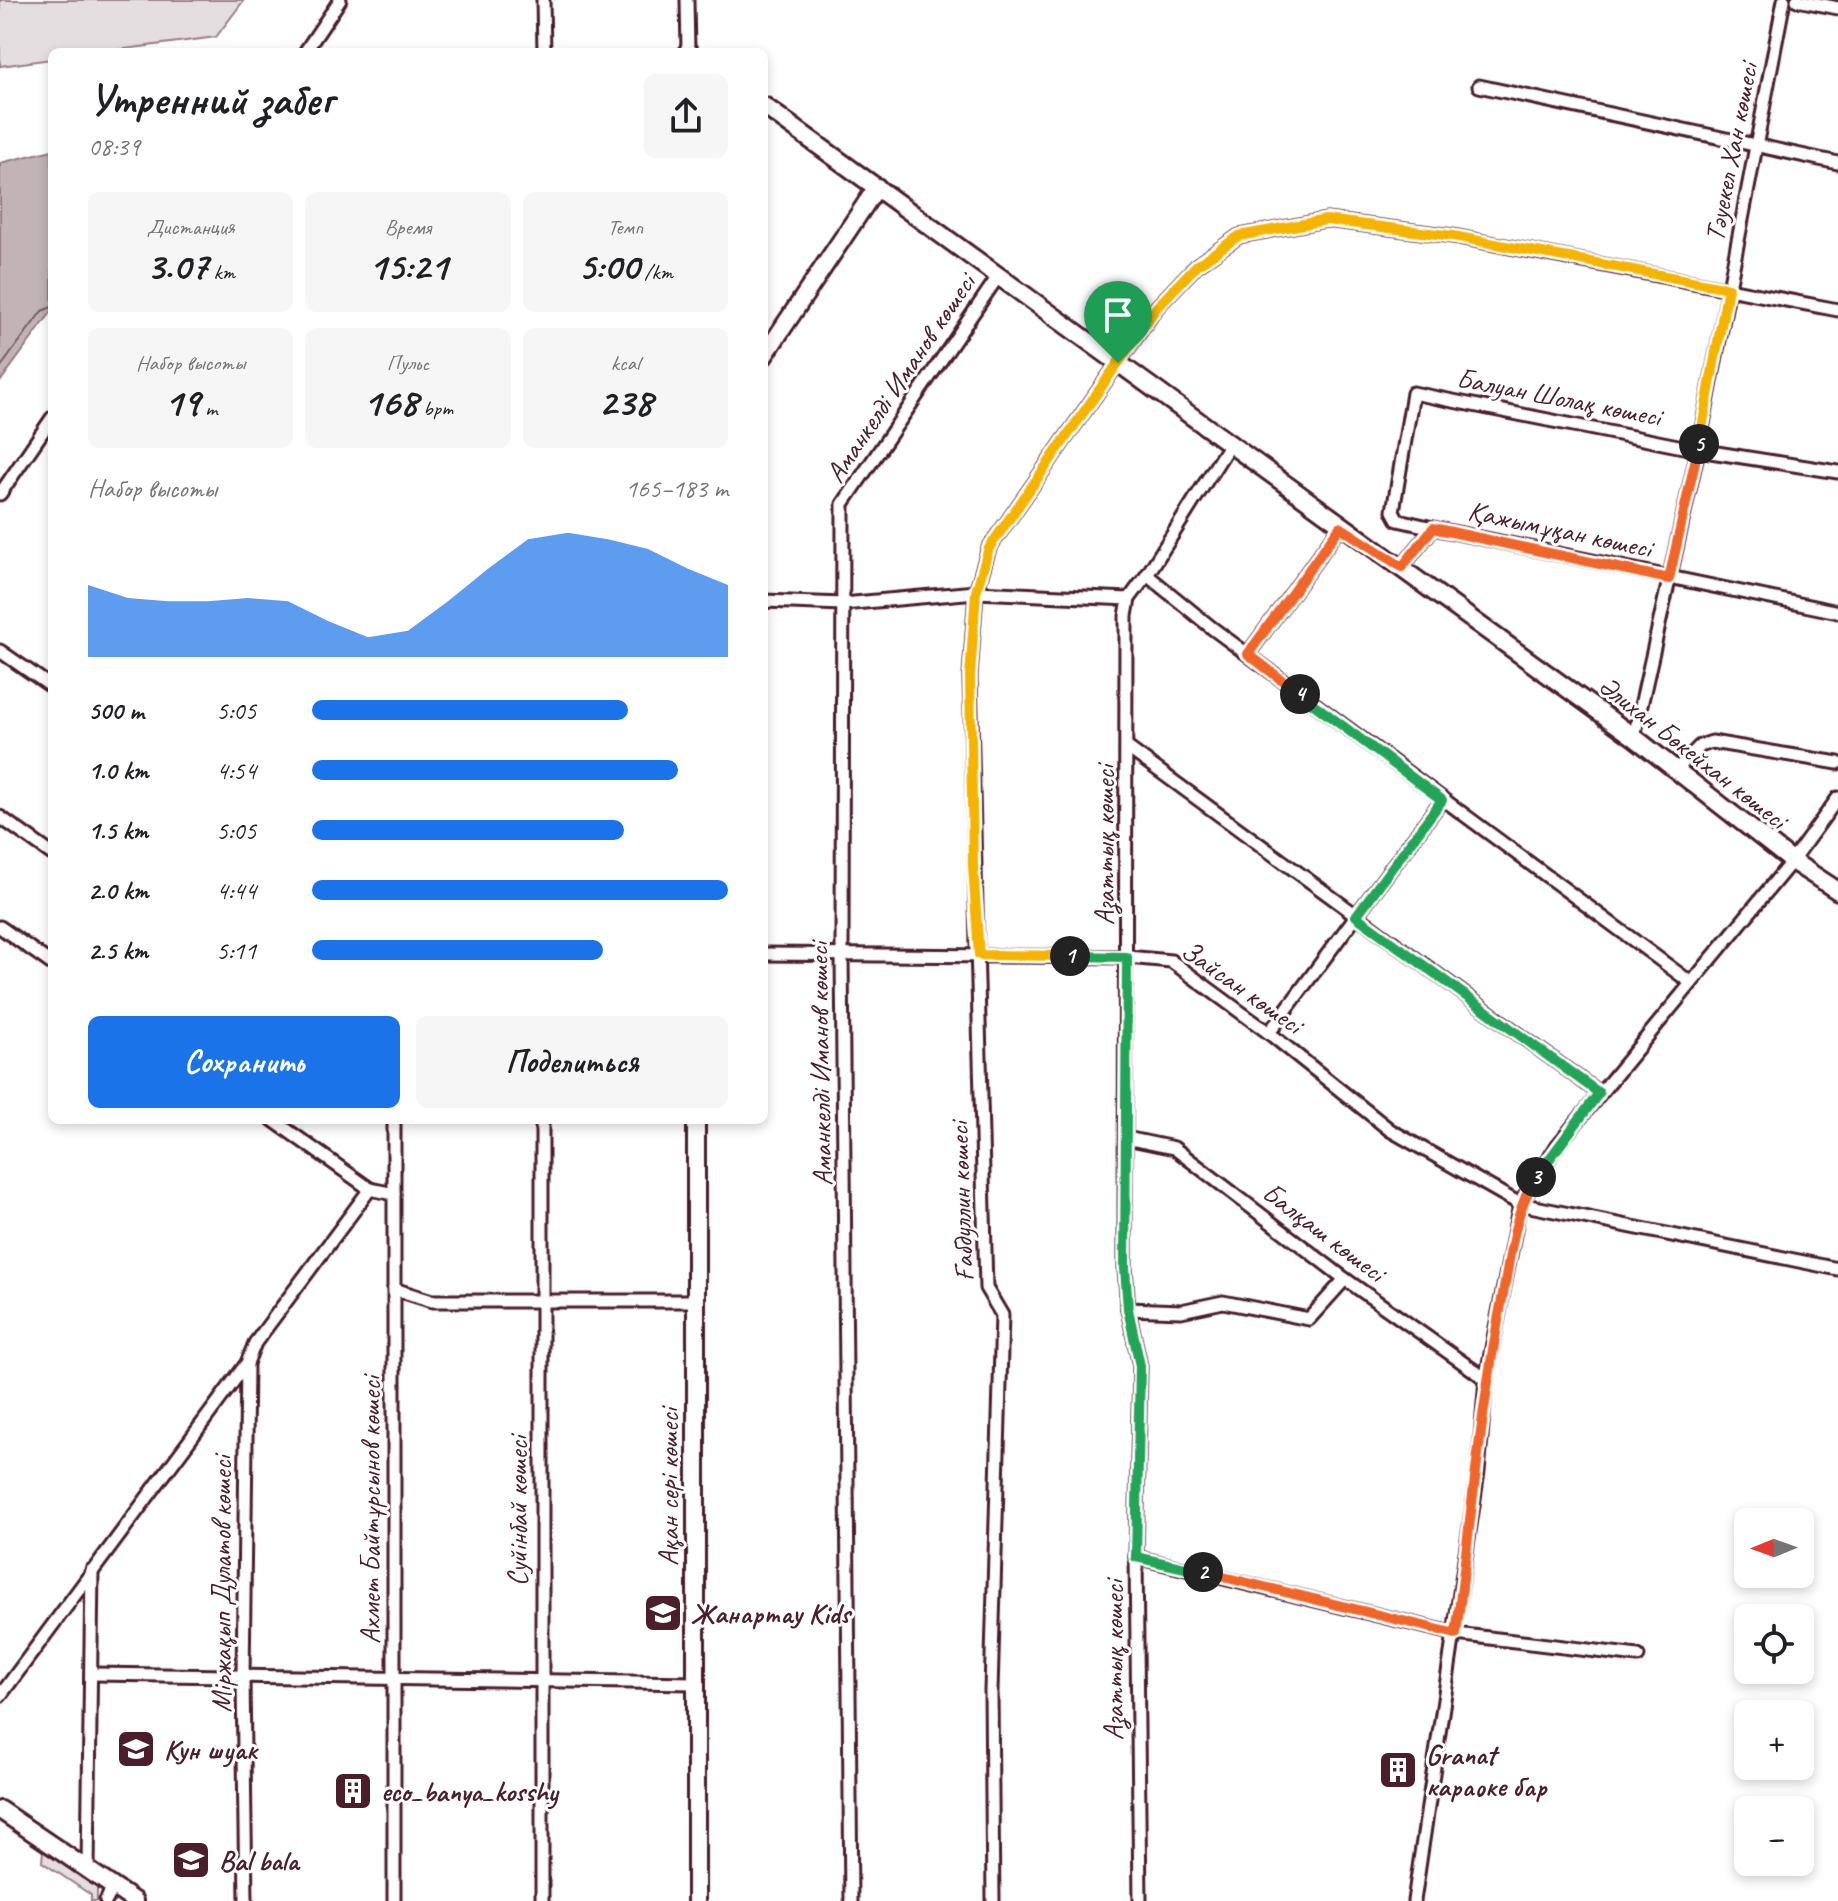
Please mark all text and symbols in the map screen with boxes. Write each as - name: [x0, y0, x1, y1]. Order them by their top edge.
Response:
- street label: Тәуекел Хан көшесі: [1697, 56, 1766, 244]
- text: Утренний забег: [88, 72, 333, 127]
- button: share: [644, 74, 728, 158]
- text: 08:39: [88, 130, 140, 163]
- text: Дистанция: [147, 213, 235, 241]
- text: Время: [385, 213, 431, 241]
- text: Темп: [608, 213, 643, 241]
- text: 3.07: [146, 241, 208, 291]
- text: 15:21: [368, 241, 448, 291]
- text: 5:00: [578, 241, 639, 291]
- text: km: [208, 258, 235, 286]
- text: /km: [639, 258, 673, 286]
- street label: Аманкелді Иманов көшесі: [817, 264, 985, 489]
- pin: [1084, 281, 1152, 363]
- icon: arrive: [1096, 293, 1140, 337]
- text: Набор высоты: [136, 349, 245, 377]
- text: Пульс: [387, 349, 429, 377]
- text: kcal: [611, 349, 640, 377]
- street label: Балуан Шолақ көшесі: [1454, 360, 1668, 435]
- text: 19: [164, 377, 200, 427]
- text: 168: [363, 377, 418, 427]
- text: 238: [598, 377, 652, 427]
- text: m: [200, 394, 217, 422]
- text: bpm: [418, 394, 453, 422]
- pin: 5: [1679, 424, 1719, 464]
- text: 5: [1694, 430, 1704, 458]
- text: Набор высоты: [88, 472, 217, 505]
- text: 165–183 m: [625, 472, 728, 505]
- street label: Қажымұқан көшесі: [1465, 492, 1659, 566]
- street label: Әлихан Бөкейхан көшесі: [1592, 668, 1797, 839]
- pin: 4: [1280, 674, 1320, 714]
- text: 4: [1295, 680, 1305, 708]
- text: 500 m: [88, 694, 144, 727]
- text: 5:05: [216, 694, 256, 727]
- text: 1.0 km: [88, 754, 148, 787]
- text: 4:54: [216, 754, 256, 787]
- street label: Азаттық көшесі: [1087, 761, 1123, 925]
- text: 1.5 km: [88, 814, 148, 847]
- text: 5:05: [216, 814, 256, 847]
- text: 2.0 km: [88, 874, 148, 907]
- text: 4:44: [216, 874, 256, 907]
- street label: Зайсан көшесі: [1175, 932, 1313, 1044]
- text: 2.5 km: [88, 934, 148, 967]
- text: 5:11: [216, 934, 256, 967]
- pin: 1: [1050, 936, 1090, 976]
- street label: Аманкелді Иманов көшесі: [800, 938, 840, 1186]
- text: 1: [1065, 942, 1075, 970]
- button: Сохранить: [88, 1016, 400, 1108]
- button: Поделиться: [416, 1016, 728, 1108]
- street label: Ғабдуллин көшесі: [941, 1117, 981, 1283]
- pin: 3: [1516, 1157, 1556, 1197]
- text: 3: [1531, 1163, 1541, 1191]
- street label: Балқаш көшесі: [1256, 1174, 1395, 1292]
- street label: Ахмет Байтұрсынов көшесі: [353, 1372, 388, 1644]
- street label: Ақан сері көшесі: [651, 1404, 686, 1566]
- street label: Суйінбай көшесі: [500, 1432, 535, 1586]
- street label: Міржақып Дулатов көшесі: [204, 1452, 239, 1713]
- north arrow: [1734, 1508, 1814, 1588]
- map controls: [1734, 1508, 1814, 1876]
- pin: 2: [1183, 1552, 1223, 1592]
- text: 2: [1198, 1558, 1208, 1586]
- street label: Азаттық көшесі: [1096, 1576, 1132, 1740]
- school or university icon: Жанартау Kids: [642, 1592, 684, 1634]
- place label: Жанартау Kids: [691, 1596, 853, 1631]
- button: locate: [1734, 1604, 1814, 1684]
- button: +: [1734, 1700, 1814, 1780]
- school or university icon: Кун шуак: [115, 1728, 157, 1770]
- place label: Кун шуак: [164, 1732, 260, 1768]
- place label: Granat караоке бар: [1426, 1737, 1548, 1804]
- building icon: Granat караоке бар: [1377, 1749, 1419, 1791]
- building icon: eco_banya_kosshy: [332, 1770, 374, 1812]
- place label: eco_banya_kosshy: [381, 1774, 560, 1810]
- button: −: [1734, 1796, 1814, 1876]
- school or university icon: Bal bala: [170, 1839, 212, 1881]
- place label: Bal bala: [219, 1843, 301, 1878]

